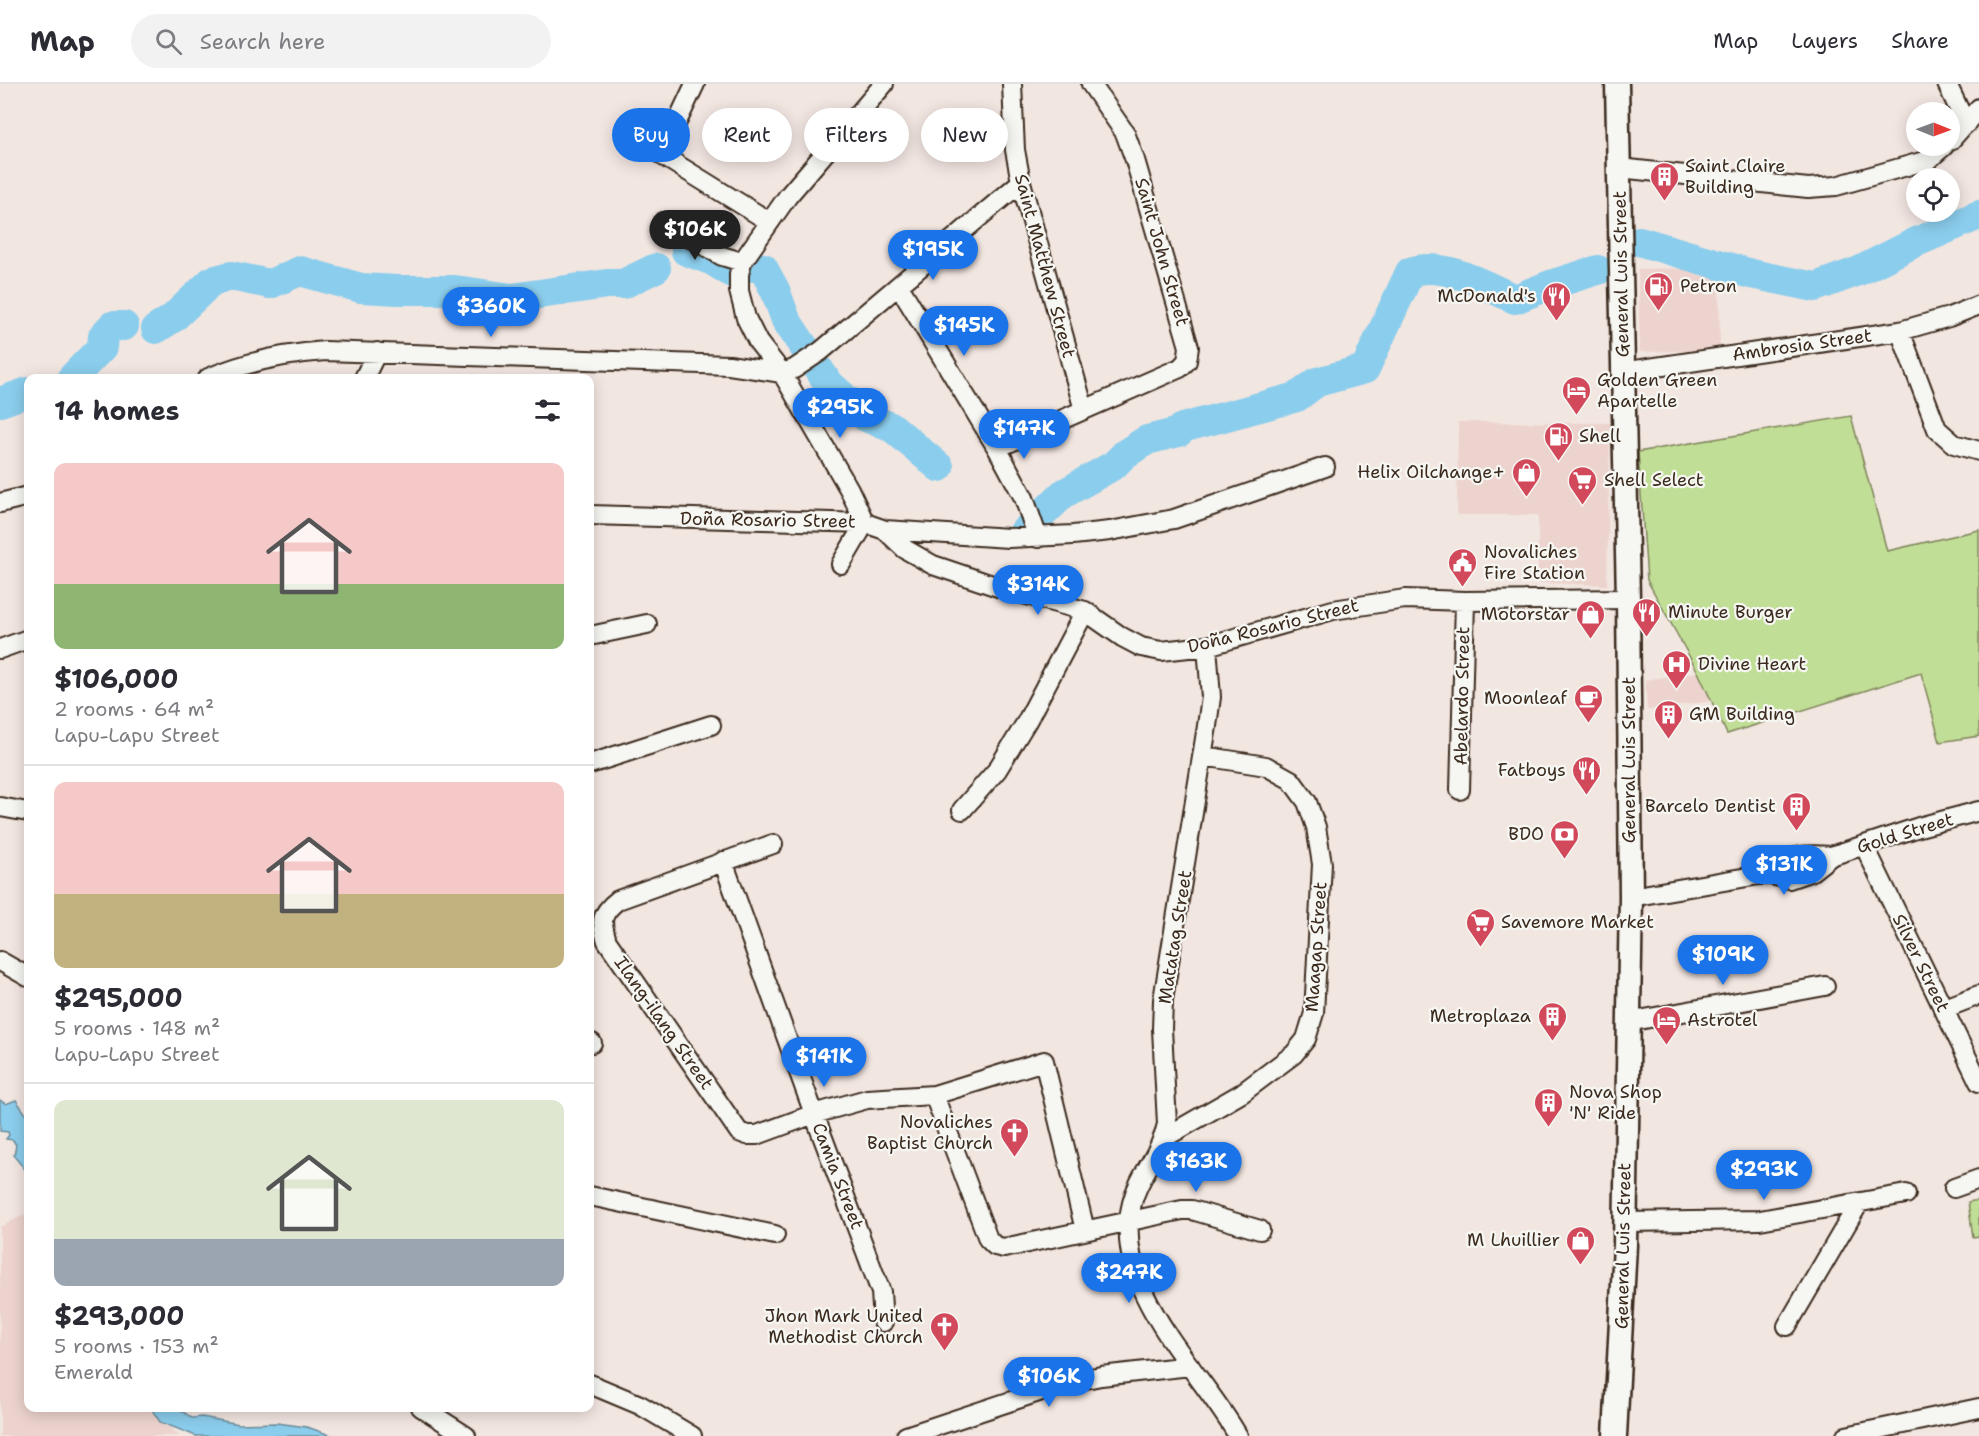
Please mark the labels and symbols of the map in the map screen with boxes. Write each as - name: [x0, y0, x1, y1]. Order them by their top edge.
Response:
- north arrow: [1906, 102, 1960, 156]
- place label: Saint Claire Building: [1685, 154, 1786, 199]
- building icon: Saint Claire Building: [1648, 160, 1680, 202]
- street label: Saint Matthew Street: [1009, 171, 1081, 361]
- street label: Saint John Street: [1129, 175, 1195, 329]
- street label: General Luis Street: [1608, 190, 1634, 357]
- pin: $106K: [653, 210, 737, 261]
- pin: $195K: [891, 230, 975, 281]
- fuel station icon: Petron: [1643, 270, 1675, 312]
- place label: Petron: [1680, 274, 1737, 298]
- restaurant icon: McDonald's: [1541, 280, 1573, 322]
- place label: McDonald's: [1437, 284, 1536, 308]
- pin: $360K: [449, 287, 533, 338]
- pin: $145K: [922, 306, 1006, 357]
- street label: Ambrosia Street: [1731, 323, 1873, 367]
- place label: Golden Green Apartelle: [1597, 368, 1717, 413]
- hotel icon: Golden Green Apartelle: [1560, 374, 1592, 416]
- pin: $295K: [798, 388, 882, 439]
- pin: $147K: [982, 409, 1066, 460]
- fuel station icon: Shell: [1542, 420, 1574, 462]
- place label: Shell: [1579, 424, 1621, 448]
- shop icon: Helix Oilchange+: [1510, 456, 1542, 498]
- place label: Helix Oilchange+: [1357, 460, 1505, 484]
- supermarket icon: Shell Select: [1567, 464, 1599, 506]
- place label: Shell Select: [1604, 468, 1704, 492]
- street label: Doña Rosario Street: [680, 506, 856, 534]
- place label: Novaliches Fire Station: [1484, 540, 1585, 585]
- public building icon: Novaliches Fire Station: [1447, 546, 1479, 588]
- pin: $314K: [996, 565, 1080, 616]
- street label: Doña Rosario Street: [1185, 593, 1361, 659]
- restaurant icon: Minute Burger: [1631, 596, 1663, 638]
- shop icon: Motorstar: [1575, 598, 1607, 640]
- place label: Minute Burger: [1668, 600, 1793, 624]
- place label: Motorstar: [1481, 602, 1570, 626]
- street label: Abelardo Street: [1449, 626, 1475, 766]
- hospital icon: Divine Heart: [1661, 648, 1693, 690]
- place label: Divine Heart: [1698, 652, 1806, 676]
- street label: General Luis Street: [1617, 677, 1641, 843]
- cafe icon: Moonleaf: [1572, 682, 1604, 724]
- place label: Moonleaf: [1484, 686, 1567, 710]
- building icon: GM Building: [1652, 698, 1684, 740]
- place label: GM Building: [1689, 702, 1795, 726]
- restaurant icon: Fatboys: [1571, 754, 1603, 796]
- place label: Fatboys: [1498, 758, 1566, 782]
- building icon: Barcelo Dentist: [1781, 790, 1813, 832]
- place label: Barcelo Dentist: [1645, 794, 1776, 818]
- street label: Gold Street: [1854, 807, 1956, 859]
- bank icon: BDO: [1549, 818, 1581, 860]
- place label: BDO: [1508, 822, 1544, 846]
- pin: $131K: [1742, 845, 1826, 896]
- street label: Matatag Street: [1153, 868, 1197, 1006]
- street label: Maagap Street: [1299, 881, 1333, 1013]
- supermarket icon: Savemore Market: [1464, 906, 1496, 948]
- place label: Savemore Market: [1501, 910, 1654, 934]
- street label: Silver Street: [1887, 910, 1955, 1016]
- pin: $109K: [1681, 935, 1765, 986]
- street label: Ilang-ilang Street: [609, 951, 719, 1095]
- building icon: Metroplaza: [1536, 1000, 1568, 1042]
- place label: Metroplaza: [1430, 1004, 1531, 1028]
- hotel icon: Astrotel: [1650, 1004, 1682, 1046]
- place label: Astrotel: [1687, 1008, 1758, 1032]
- pin: $141K: [782, 1037, 866, 1088]
- place label: Nova Shop 'N' Ride: [1569, 1080, 1662, 1125]
- building icon: Nova Shop 'N' Ride: [1532, 1086, 1564, 1128]
- place label: Novaliches Baptist Church: [867, 1110, 993, 1155]
- church icon: Novaliches Baptist Church: [998, 1116, 1030, 1158]
- street label: Camia Street: [807, 1119, 869, 1233]
- pin: $163K: [1154, 1142, 1238, 1193]
- pin: $293K: [1722, 1150, 1806, 1201]
- street label: General Luis Street: [1610, 1162, 1636, 1329]
- shop icon: M Lhuillier: [1565, 1224, 1597, 1266]
- place label: M Lhuillier: [1467, 1228, 1560, 1252]
- pin: $247K: [1087, 1253, 1171, 1304]
- place label: Jhon Mark United Methodist Church: [764, 1304, 923, 1349]
- church icon: Jhon Mark United Methodist Church: [928, 1310, 960, 1352]
- pin: $106K: [1007, 1357, 1091, 1408]

